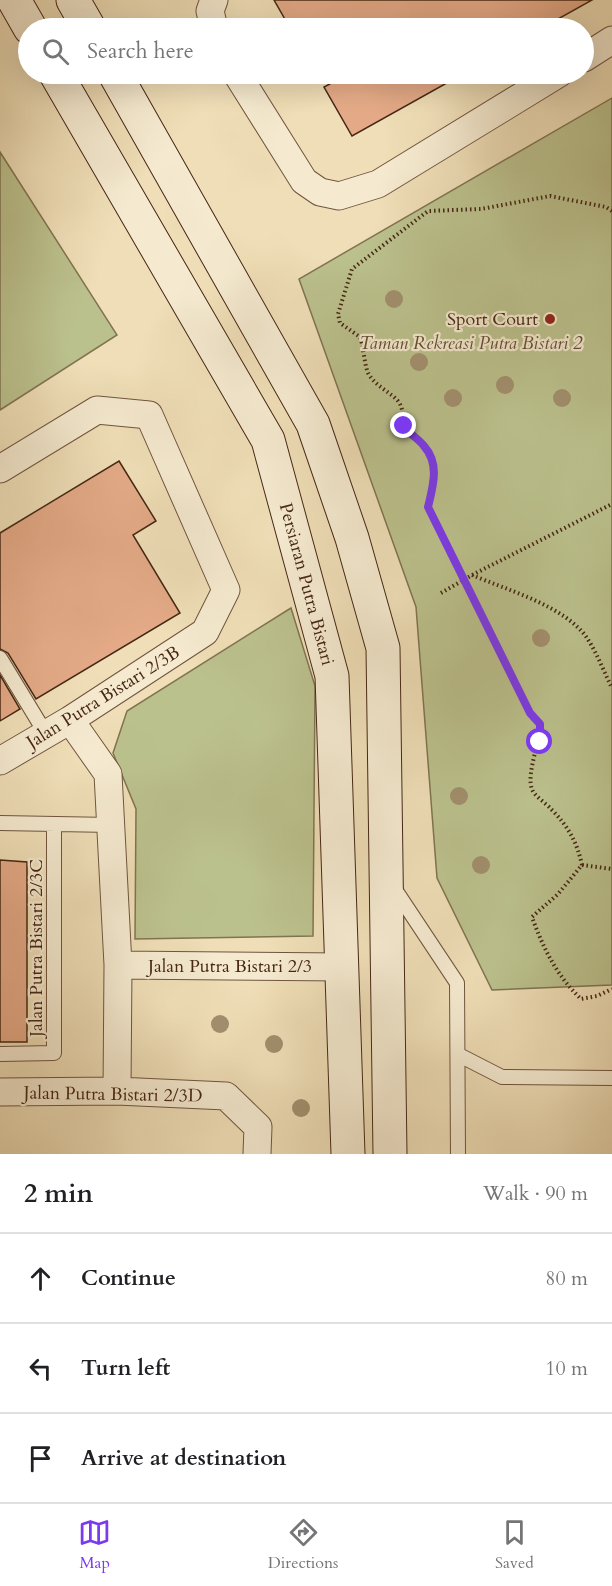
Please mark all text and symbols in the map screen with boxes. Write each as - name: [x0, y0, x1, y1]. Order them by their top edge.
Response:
- search box: [18, 18, 594, 84]
- icon: search: [39, 35, 72, 68]
- text: Search here: [87, 36, 194, 66]
- place label: Sport Court: [447, 307, 538, 332]
- marker: Sport Court: [543, 312, 557, 326]
- park label: Taman Rekreasi Putra Bistari 2: [359, 331, 583, 356]
- route end: [390, 412, 416, 438]
- street label: Persiaran Putra Bistari: [273, 500, 340, 668]
- street label: Jalan Putra Bistari 2/3B: [19, 640, 185, 756]
- route start: [526, 728, 552, 754]
- street label: Jalan Putra Bistari 2/3C: [24, 859, 49, 1040]
- street label: Jalan Putra Bistari 2/3: [145, 954, 312, 979]
- street label: Jalan Putra Bistari 2/3D: [20, 1080, 203, 1109]
- text: 2 min: [24, 1176, 93, 1211]
- text: Walk · 90 m: [483, 1180, 588, 1207]
- icon: ahead: [24, 1262, 57, 1295]
- text: Continue: [81, 1263, 176, 1293]
- text: 80 m: [545, 1265, 588, 1292]
- icon: left: [24, 1352, 57, 1385]
- text: Turn left: [81, 1353, 170, 1383]
- text: 10 m: [545, 1355, 588, 1382]
- icon: arrive: [24, 1442, 57, 1475]
- text: Arrive at destination: [81, 1443, 286, 1473]
- tab: Map: [78, 1516, 111, 1574]
- tab: Directions: [268, 1516, 338, 1574]
- tab: Saved: [495, 1516, 534, 1574]

